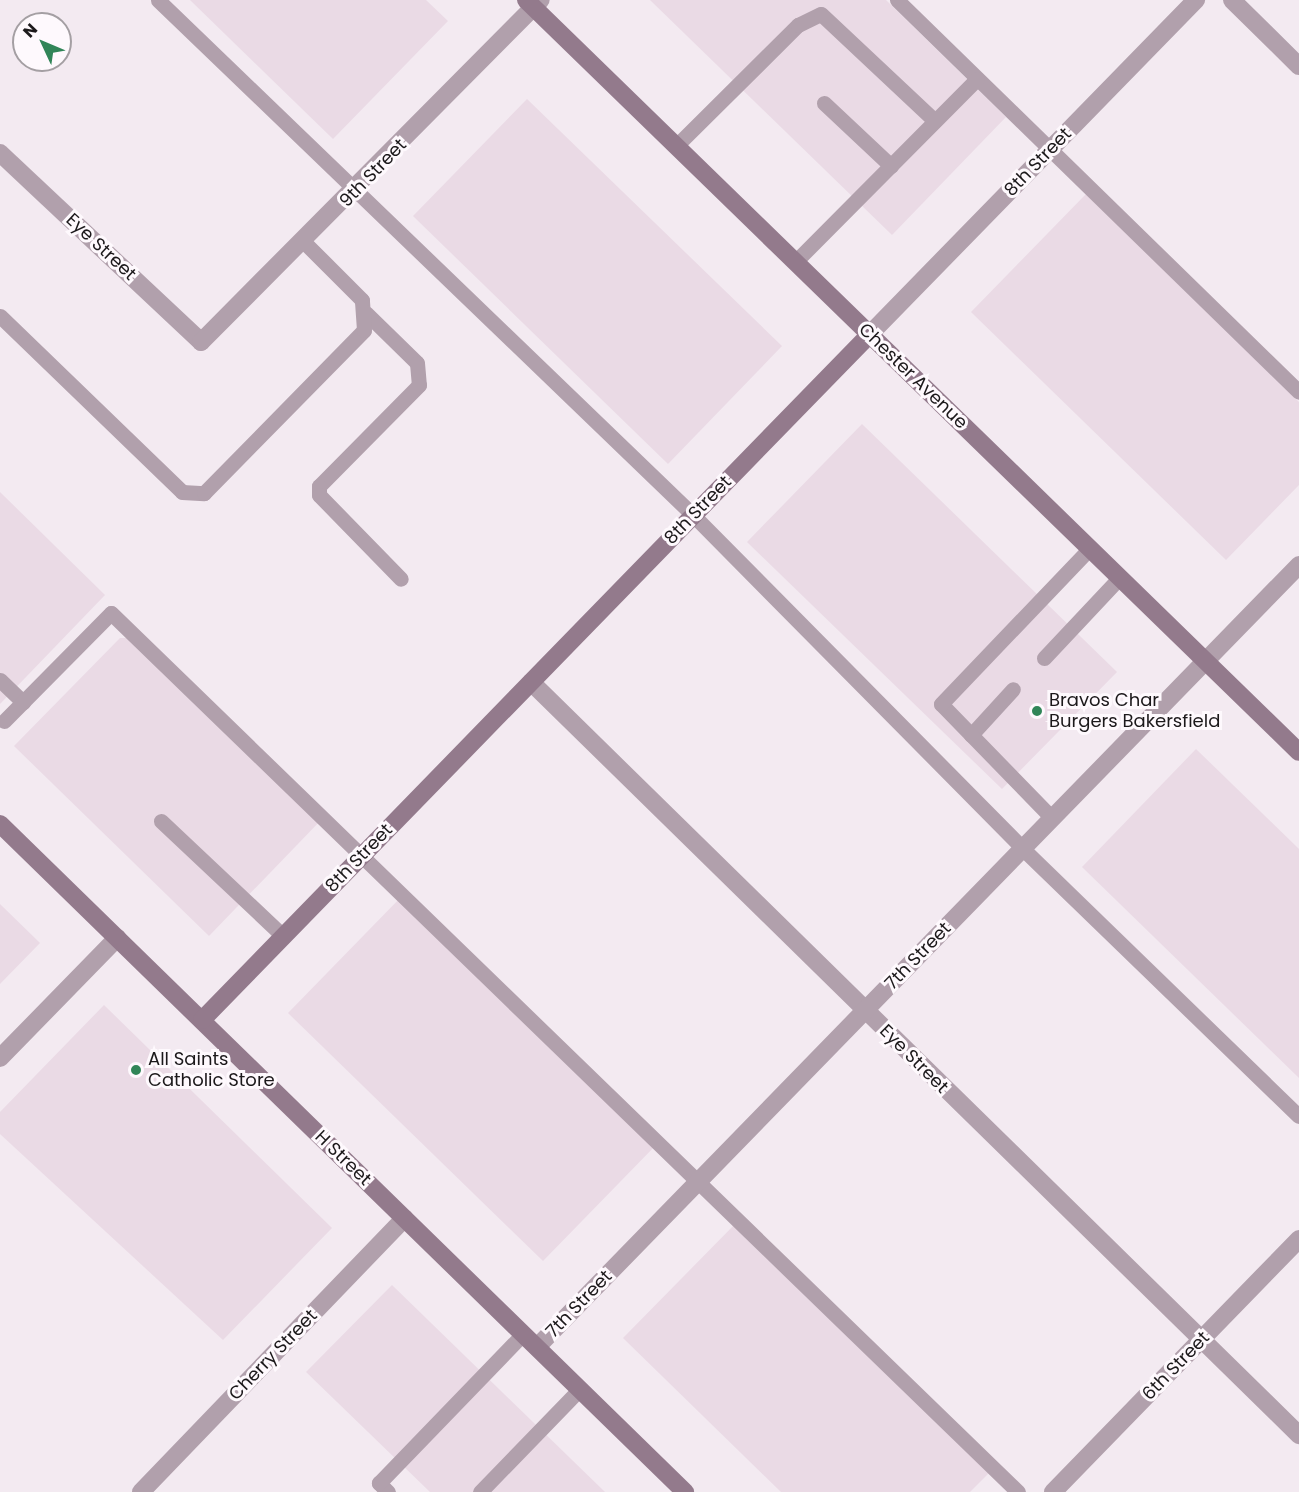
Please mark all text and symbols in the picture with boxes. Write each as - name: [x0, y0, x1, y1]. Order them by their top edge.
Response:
- north arrow: [12, 12, 72, 72]
- text: N: [18, 18, 43, 43]
- street label: 8th Street: [1000, 123, 1076, 201]
- street label: 9th Street: [335, 134, 411, 212]
- street label: Eye Street: [61, 209, 141, 285]
- street label: Chester Avenue: [854, 319, 972, 433]
- street label: 8th Street: [660, 471, 736, 549]
- place label: Bravos Char Burgers Bakersfield: [1049, 690, 1220, 732]
- marker: Bravos Char Burgers Bakersfield: [1030, 704, 1044, 718]
- street label: 8th Street: [321, 819, 397, 897]
- street label: 7th Street: [881, 918, 955, 994]
- street label: Eye Street: [875, 1020, 953, 1098]
- place label: All Saints Catholic Store: [148, 1049, 275, 1092]
- marker: All Saints Catholic Store: [129, 1063, 143, 1077]
- street label: H Street: [310, 1126, 376, 1190]
- street label: 7th Street: [542, 1266, 616, 1342]
- street label: Cherry Street: [224, 1305, 322, 1405]
- street label: 6th Street: [1138, 1327, 1214, 1405]

